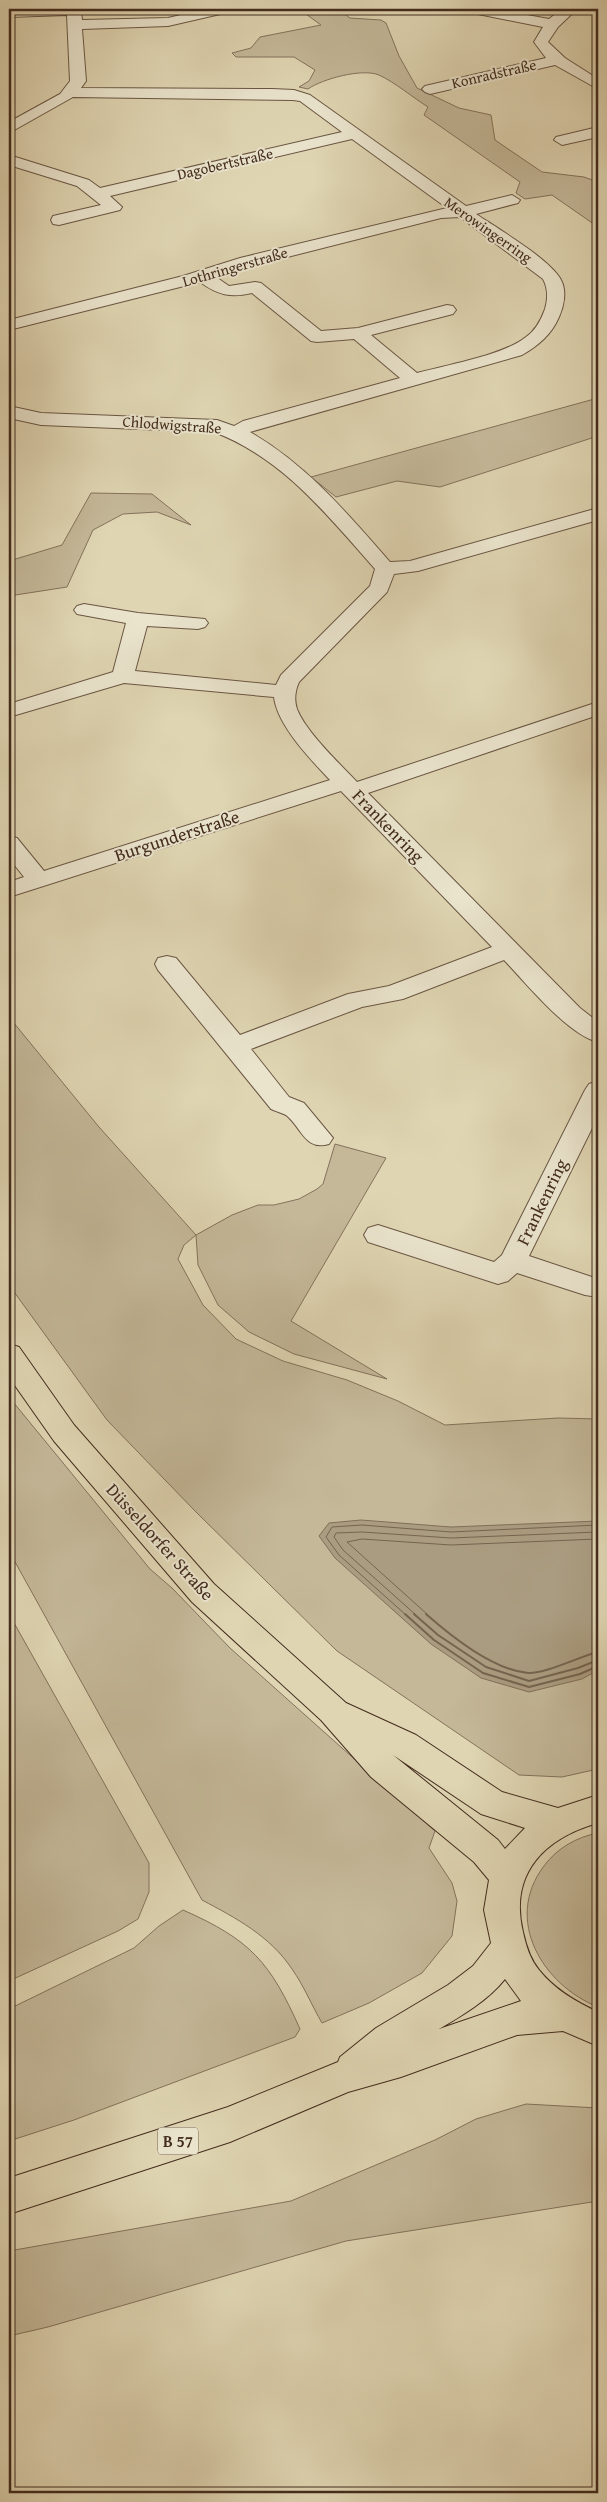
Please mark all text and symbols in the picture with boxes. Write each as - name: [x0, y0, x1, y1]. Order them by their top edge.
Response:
- street label: Konradstraße: [449, 54, 538, 93]
- street label: Dagobertstraße: [175, 142, 275, 185]
- street label: Merowingerring: [440, 191, 537, 268]
- street label: Lothringerstraße: [180, 241, 290, 292]
- street label: Chlodwigstraße: [122, 411, 222, 438]
- street label: Frankenring: [346, 783, 431, 869]
- street label: Burgunderstraße: [111, 803, 243, 868]
- street label: Frankenring: [509, 1154, 574, 1250]
- street label: Düsseldorfer Straße: [100, 1477, 221, 1606]
- road number: B 57: [158, 2128, 198, 2154]

